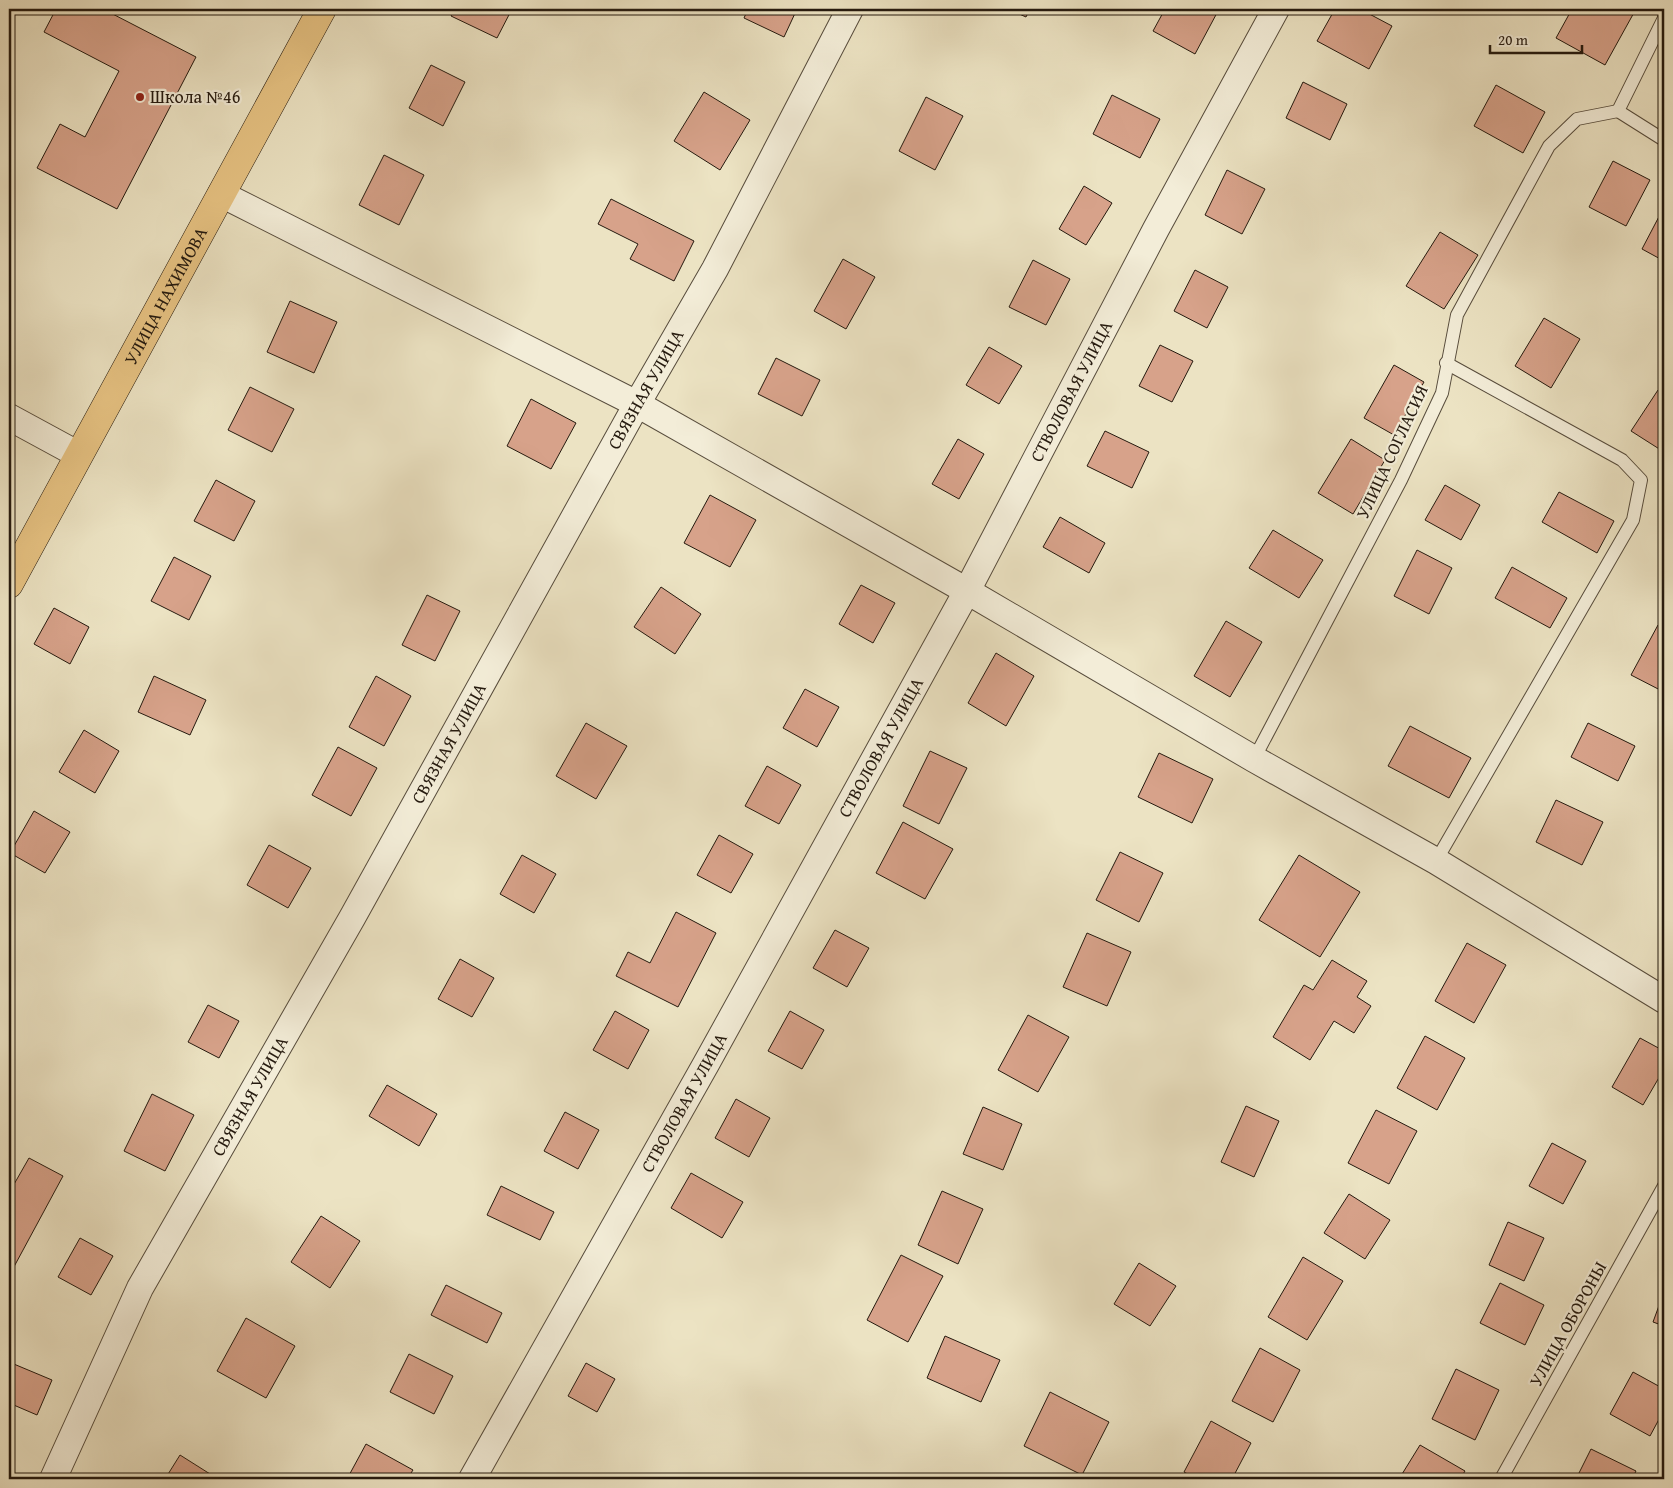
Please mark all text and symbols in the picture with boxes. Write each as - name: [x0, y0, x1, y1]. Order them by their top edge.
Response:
- scale bar: [1490, 22, 1583, 54]
- text: 20 m: [1498, 29, 1529, 50]
- place label: Школа №46: [150, 83, 240, 110]
- marker: Школа №46: [134, 91, 146, 103]
- street label: УЛИЦА НАХИМОВА: [117, 222, 214, 370]
- street label: СТВОЛОВАЯ УЛИЦА: [1023, 315, 1119, 466]
- street label: СВЯЗНАЯ УЛИЦА: [600, 324, 690, 454]
- street label: УЛИЦА СОГЛАСИЯ: [1349, 380, 1435, 523]
- street label: СТВОЛОВАЯ УЛИЦА: [831, 672, 930, 822]
- street label: СВЯЗНАЯ УЛИЦА: [404, 678, 493, 808]
- street label: СТВОЛОВАЯ УЛИЦА: [634, 1028, 734, 1177]
- street label: СВЯЗНАЯ УЛИЦА: [204, 1031, 295, 1161]
- street label: УЛИЦА ОБОРОНЫ: [1522, 1256, 1613, 1391]

